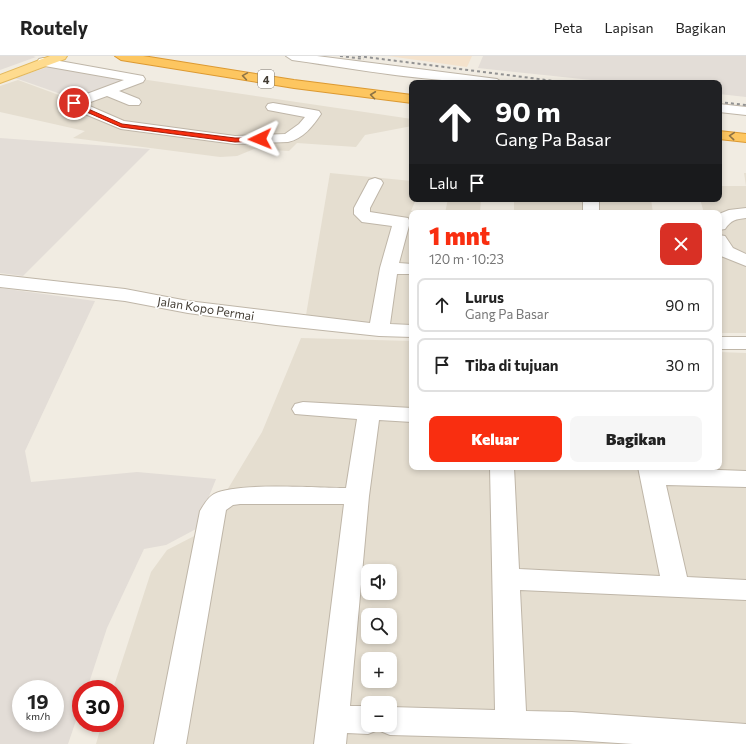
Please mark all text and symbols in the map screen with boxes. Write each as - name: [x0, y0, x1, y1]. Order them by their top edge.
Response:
- text: Routely: [20, 16, 88, 39]
- text: Peta: [554, 19, 583, 36]
- text: Lapisan: [605, 19, 654, 36]
- text: Bagikan: [676, 19, 726, 36]
- road number: 4: [258, 70, 274, 88]
- one-way arrow: [242, 72, 248, 81]
- pin: [57, 86, 91, 120]
- one-way arrow: [370, 90, 376, 99]
- icon: arrive: [63, 92, 85, 114]
- text: 90 m: [495, 94, 561, 128]
- icon: ahead: [429, 96, 481, 148]
- position arrow: [239, 118, 281, 160]
- text: Gang Pa Basar: [495, 128, 611, 150]
- one-way arrow: [729, 132, 736, 141]
- icon: arrive: [466, 172, 488, 194]
- text: Lalu: [429, 174, 458, 192]
- text: 1 mnt: [429, 221, 490, 250]
- button: close: [660, 223, 702, 265]
- text: 120 m · 10:23: [429, 251, 504, 267]
- text: Lurus: [465, 288, 504, 306]
- street label: Jalan Kopo Permai: [156, 293, 255, 324]
- icon: ahead: [431, 294, 453, 316]
- text: 90 m: [665, 296, 700, 314]
- text: Gang Pa Basar: [465, 306, 549, 322]
- icon: arrive: [431, 354, 453, 376]
- text: Tiba di tujuan: [465, 356, 559, 374]
- text: 30 m: [666, 356, 700, 374]
- button: Keluar: [429, 416, 562, 462]
- button: Bagikan: [570, 416, 702, 462]
- map controls: [361, 564, 397, 732]
- button: sound: [361, 564, 397, 600]
- button: search: [361, 608, 397, 644]
- button: +: [361, 652, 397, 688]
- speed limit sign: 30: [72, 680, 124, 732]
- text: 19: [27, 689, 49, 713]
- button: −: [361, 696, 397, 732]
- text: km/h: [26, 710, 50, 722]

